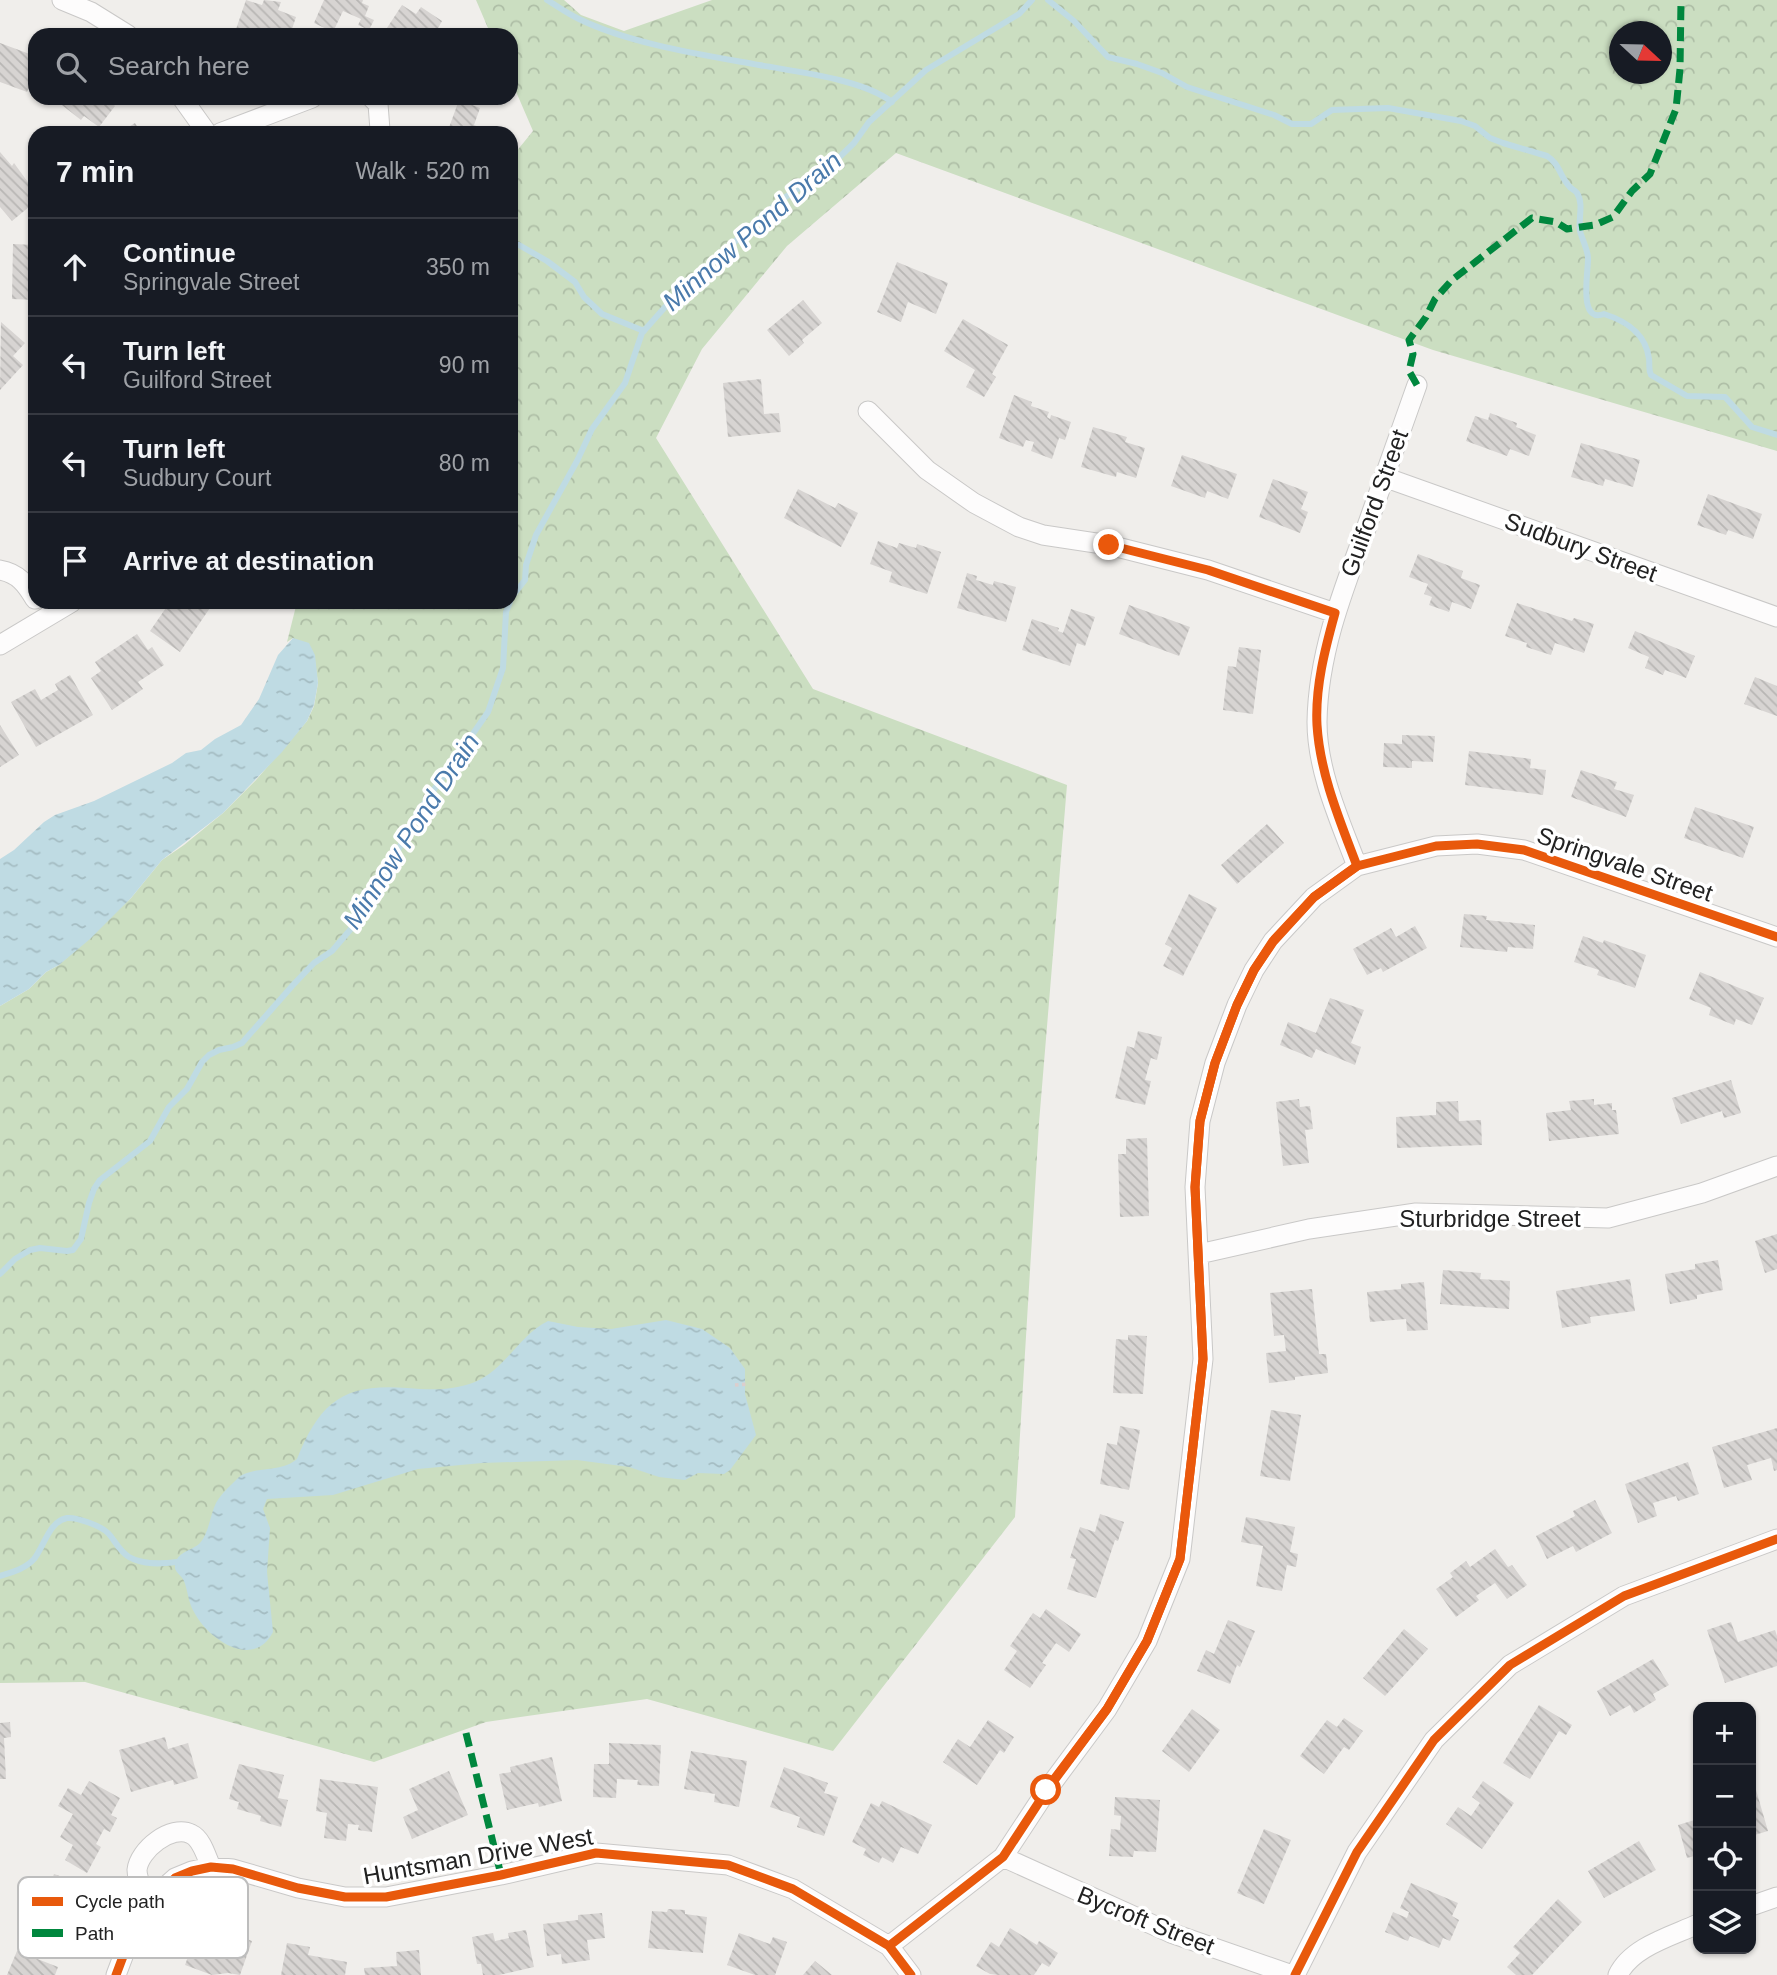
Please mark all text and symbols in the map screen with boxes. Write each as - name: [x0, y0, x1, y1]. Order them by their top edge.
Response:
- north arrow: [1609, 21, 1672, 84]
- search box: [28, 28, 518, 105]
- icon: search: [52, 48, 90, 86]
- text: Search here: [108, 51, 250, 81]
- water label: Minnow Pond Drain: [657, 145, 847, 317]
- text: 7 min: [56, 155, 134, 188]
- text: Walk · 520 m: [355, 158, 490, 184]
- text: Continue: [123, 238, 236, 268]
- icon: ahead: [56, 248, 94, 286]
- text: 350 m: [426, 254, 490, 280]
- text: Springvale Street: [123, 269, 299, 295]
- text: Turn left: [123, 336, 225, 366]
- icon: left: [56, 346, 94, 384]
- text: 90 m: [439, 352, 490, 378]
- text: Guilford Street: [123, 367, 271, 393]
- street label: Guilford Street: [1335, 425, 1413, 580]
- text: Turn left: [123, 434, 225, 464]
- icon: left: [56, 444, 94, 482]
- text: 80 m: [439, 450, 490, 476]
- text: Sudbury Court: [123, 465, 271, 491]
- street label: Sudbury Street: [1501, 507, 1661, 587]
- route end: [1093, 529, 1124, 560]
- icon: arrive: [56, 542, 94, 580]
- text: Arrive at destination: [123, 546, 374, 576]
- water label: Minnow Pond Drain: [337, 728, 485, 934]
- street label: Springvale Street: [1534, 821, 1717, 907]
- street label: Sturbridge Street: [1399, 1205, 1581, 1232]
- map controls: [1693, 1702, 1756, 1954]
- button: +: [1693, 1702, 1756, 1765]
- button: −: [1693, 1765, 1756, 1828]
- route start: [1030, 1774, 1061, 1805]
- street label: Huntsman Drive West: [361, 1822, 595, 1890]
- button: locate: [1693, 1828, 1756, 1891]
- legend: [18, 1877, 248, 1958]
- street label: Bycroft Street: [1074, 1880, 1219, 1960]
- text: Cycle path: [75, 1891, 165, 1912]
- button: layers: [1693, 1891, 1756, 1954]
- text: Path: [75, 1923, 114, 1944]

